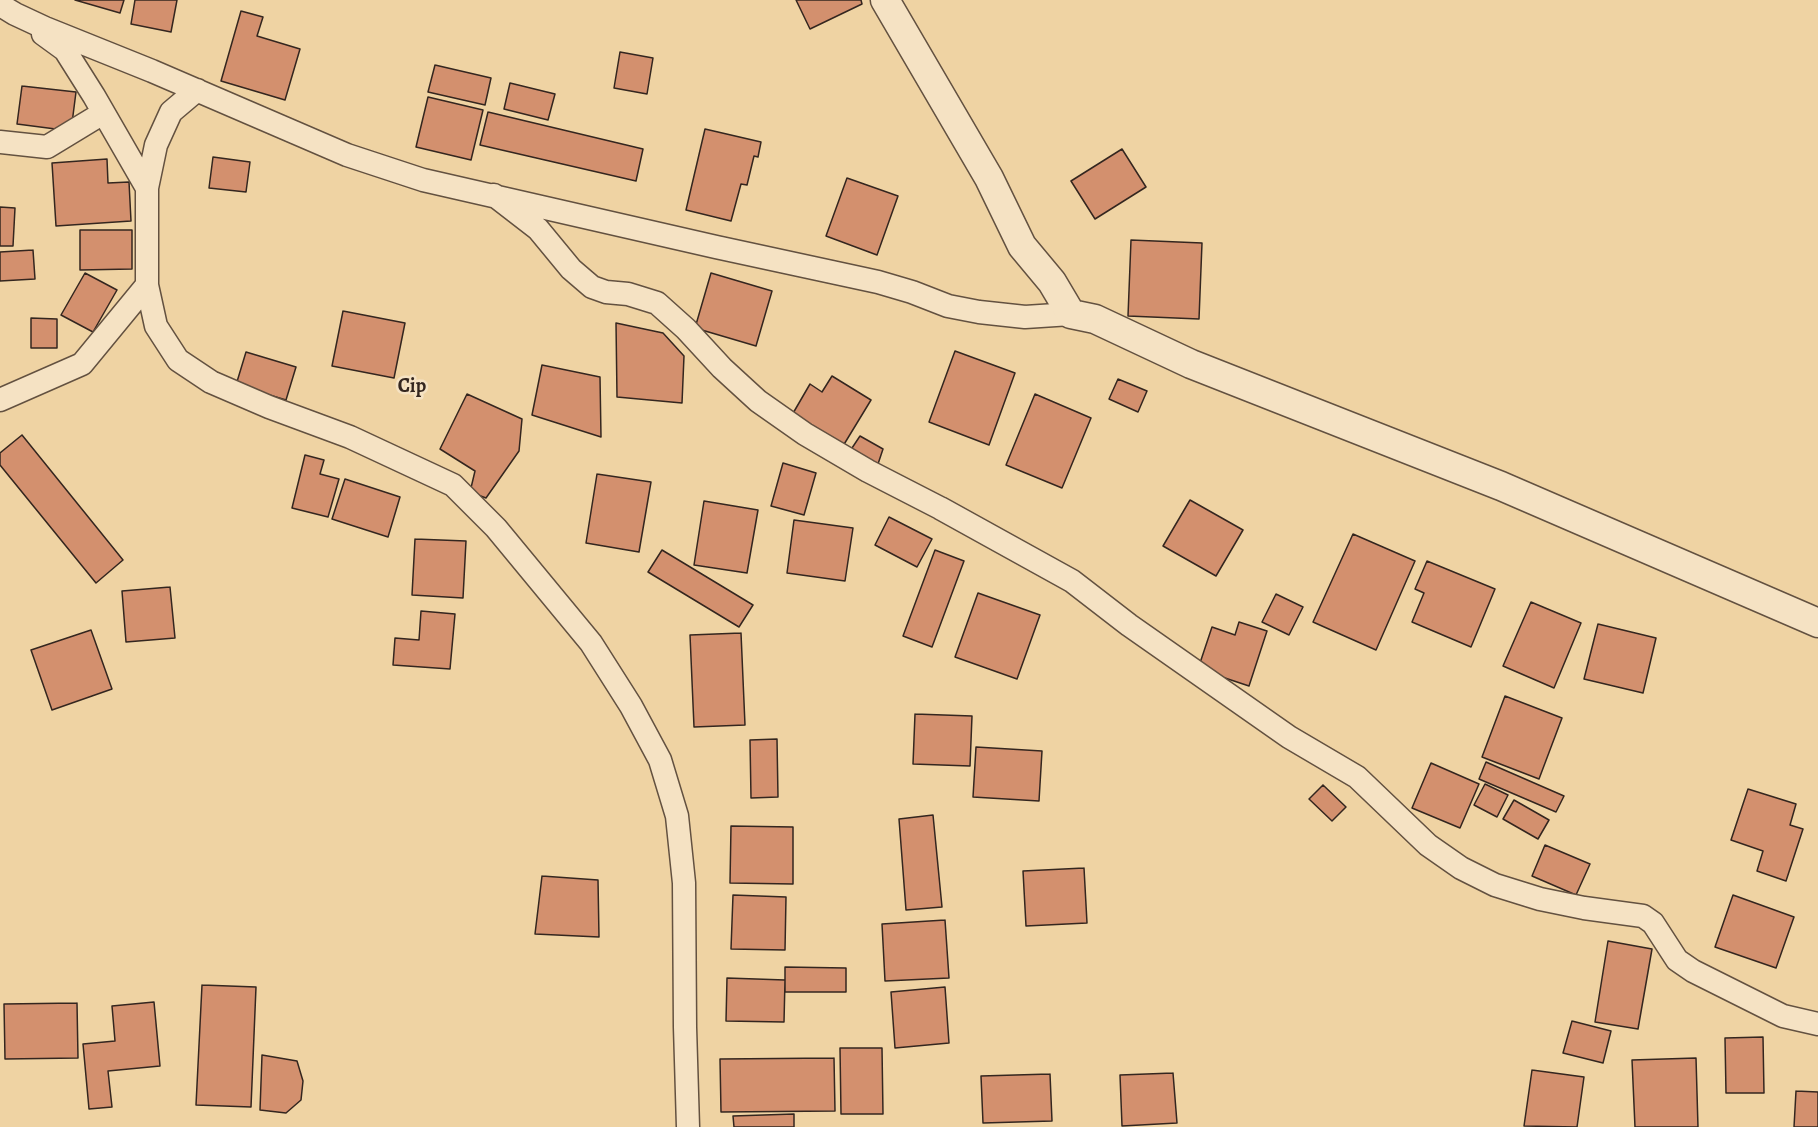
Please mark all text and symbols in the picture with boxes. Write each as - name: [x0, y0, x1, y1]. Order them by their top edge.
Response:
- district label: Cip: [398, 375, 426, 399]

